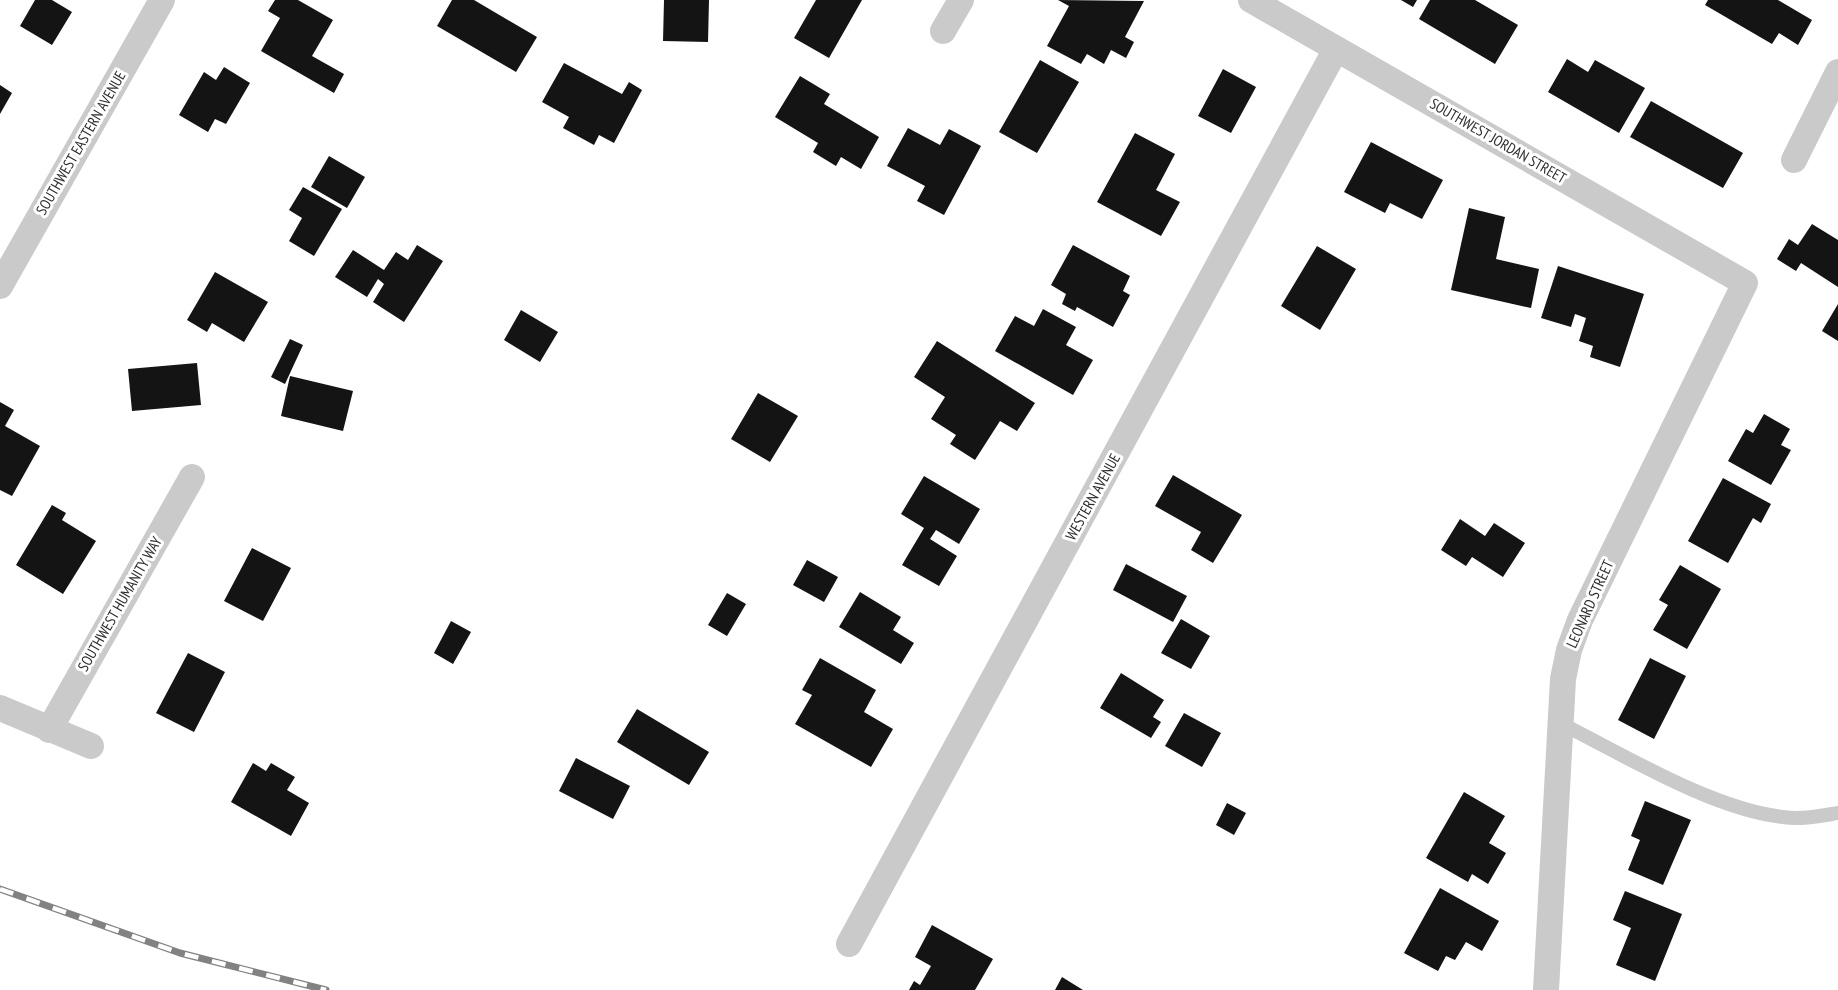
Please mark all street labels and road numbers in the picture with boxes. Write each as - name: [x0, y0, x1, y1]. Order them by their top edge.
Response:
- street label: SOUTHWEST EASTERN AVENUE: [32, 67, 130, 218]
- street label: SOUTHWEST JORDAN STREET: [1427, 94, 1570, 188]
- street label: WESTERN AVENUE: [1061, 450, 1124, 543]
- street label: SOUTHWEST HUMANITY WAY: [73, 533, 166, 674]
- street label: LEONARD STREET: [1562, 557, 1618, 651]

